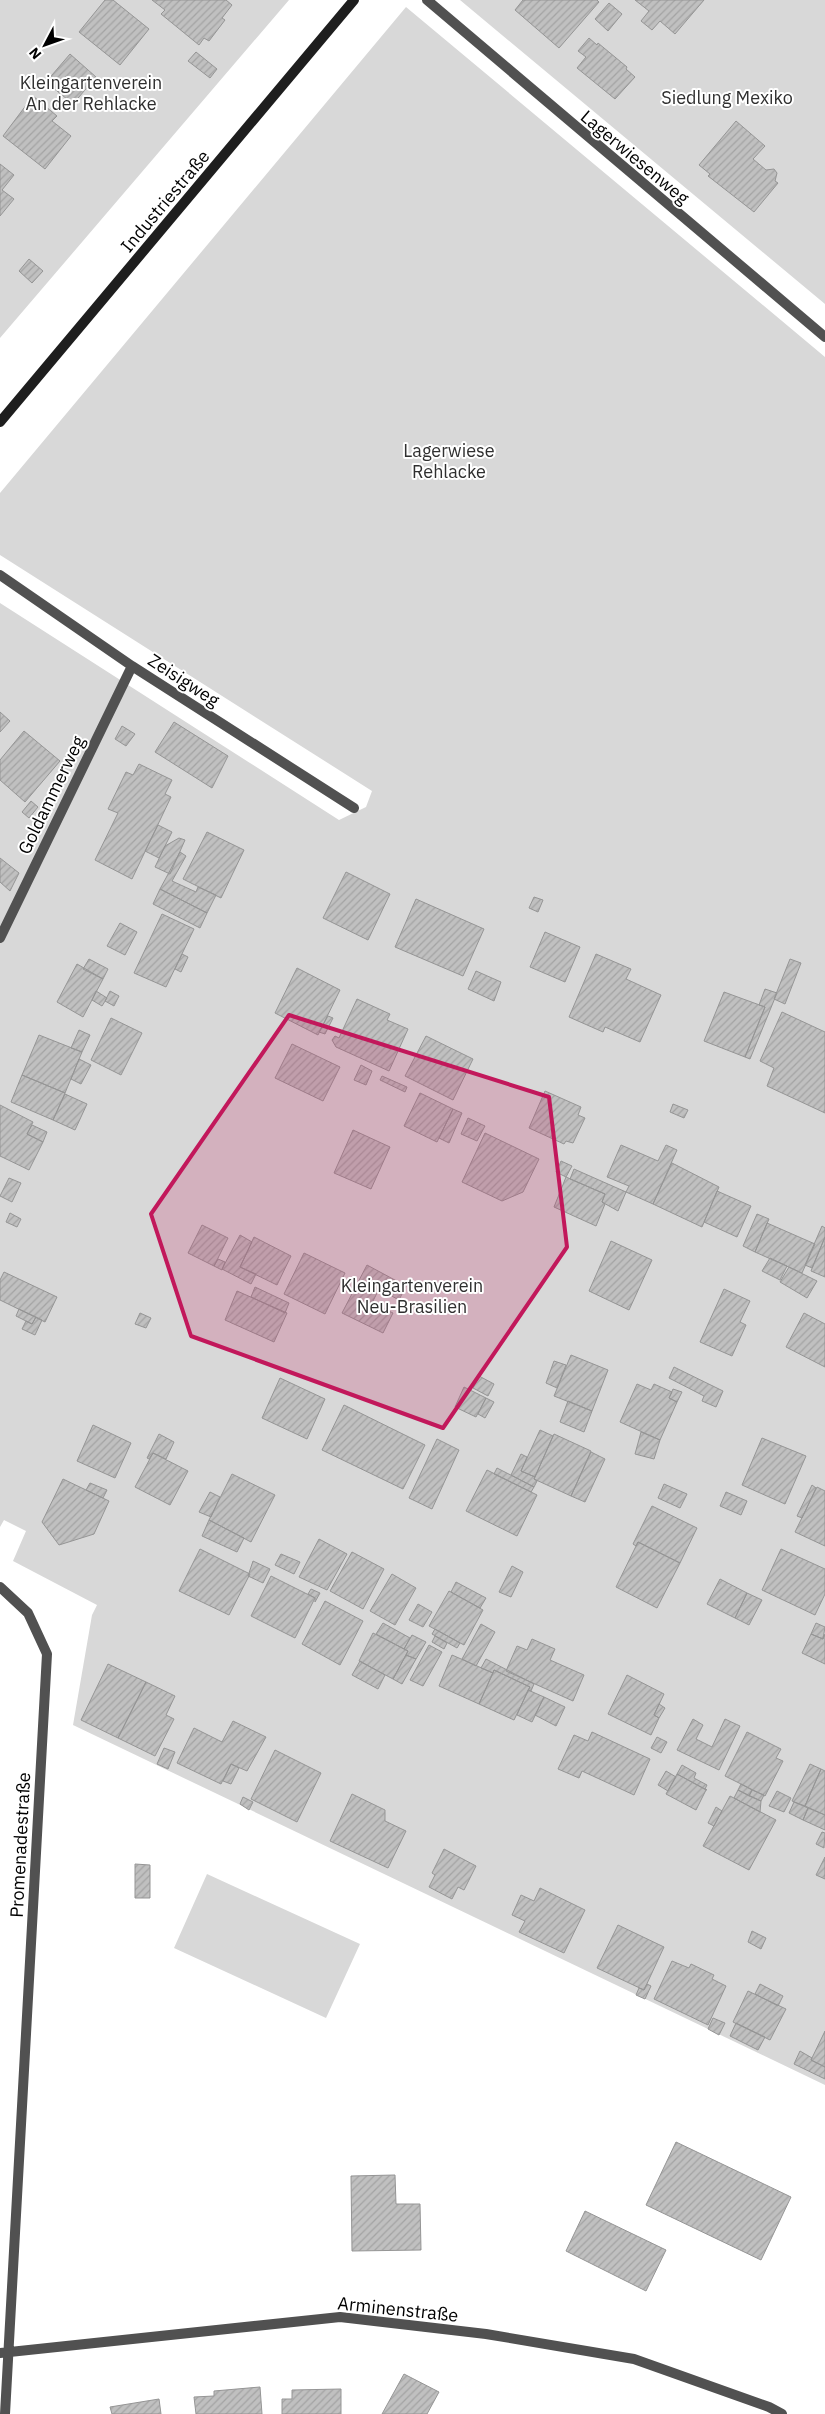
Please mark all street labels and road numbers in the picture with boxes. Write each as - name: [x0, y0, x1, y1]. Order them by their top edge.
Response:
- street label: Lagerwiesenweg: [576, 105, 694, 209]
- street label: Industriestraße: [116, 145, 215, 257]
- street label: Zeisigweg: [144, 648, 225, 712]
- street label: Goldammerweg: [12, 732, 90, 858]
- street label: Promenadestraße: [5, 1772, 35, 1918]
- street label: Arminenstraße: [337, 2291, 460, 2327]

